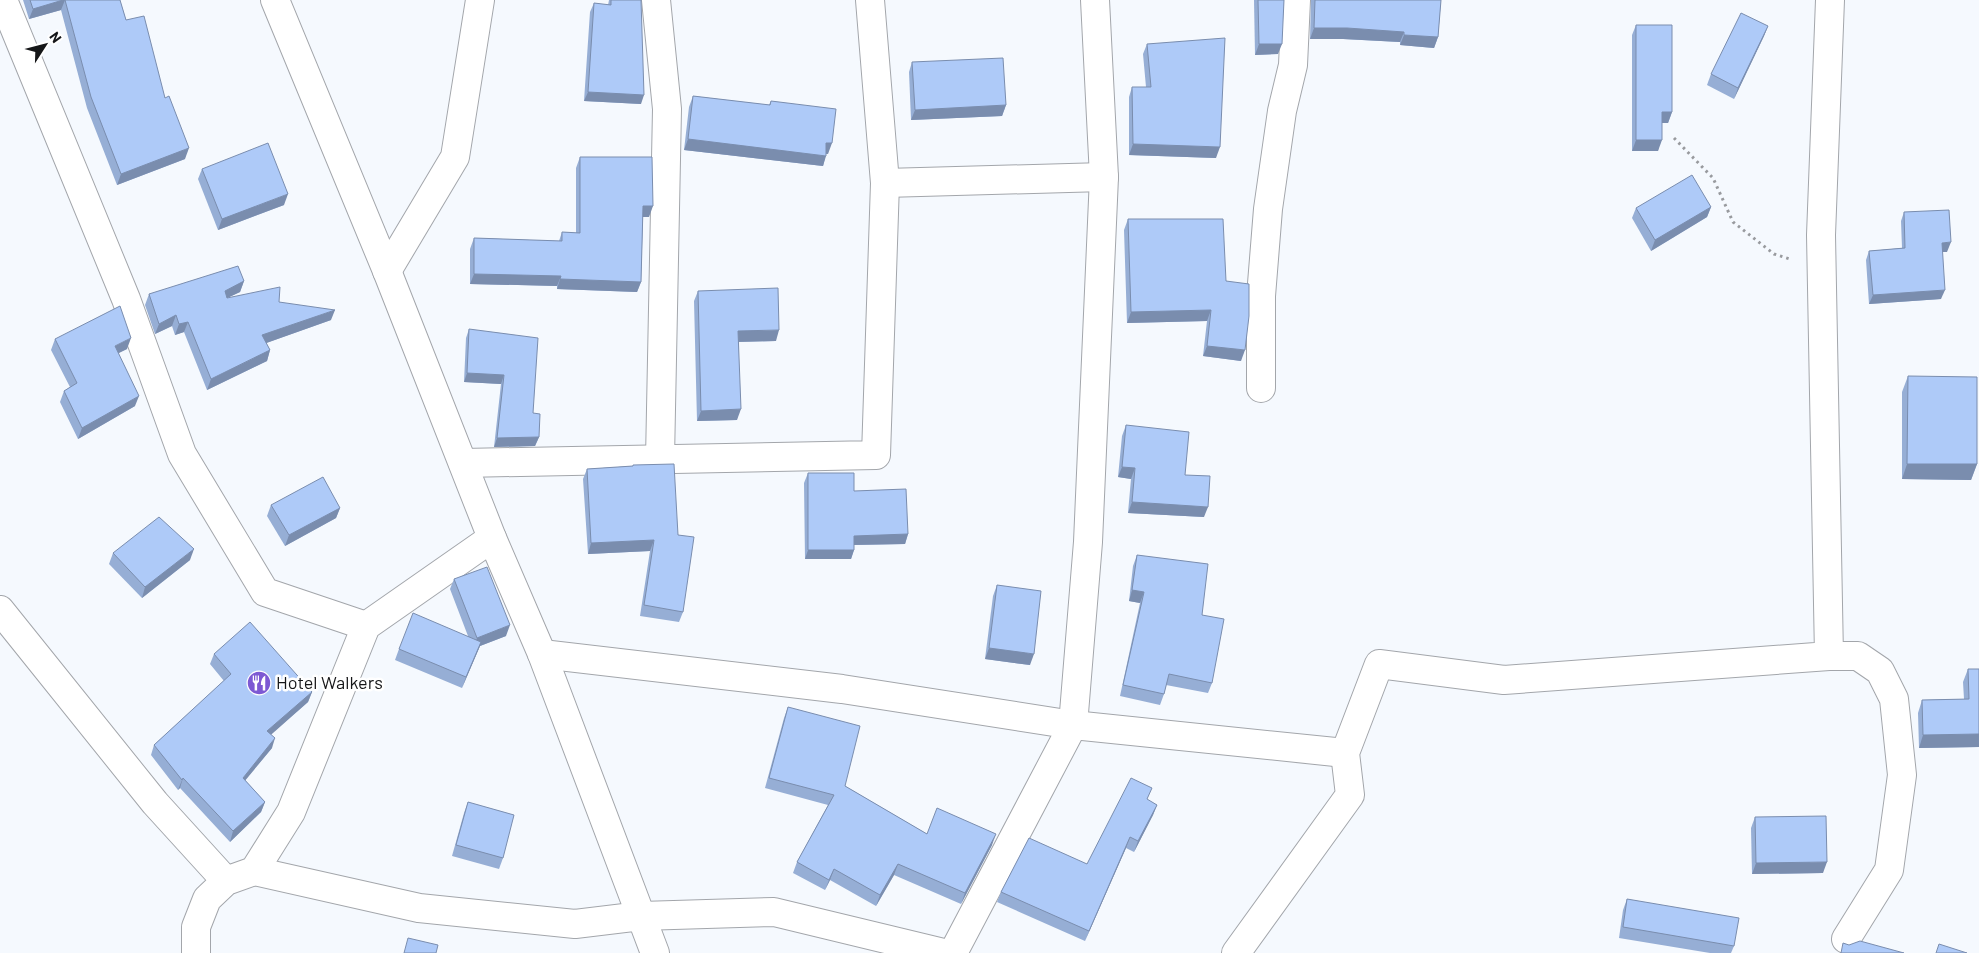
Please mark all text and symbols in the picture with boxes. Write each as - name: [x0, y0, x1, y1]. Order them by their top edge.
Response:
- north arrow: [20, 20, 70, 70]
- text: N: [46, 28, 66, 46]
- restaurant icon: Hotel Walkers: [246, 670, 272, 696]
- place label: Hotel Walkers: [276, 671, 383, 693]

